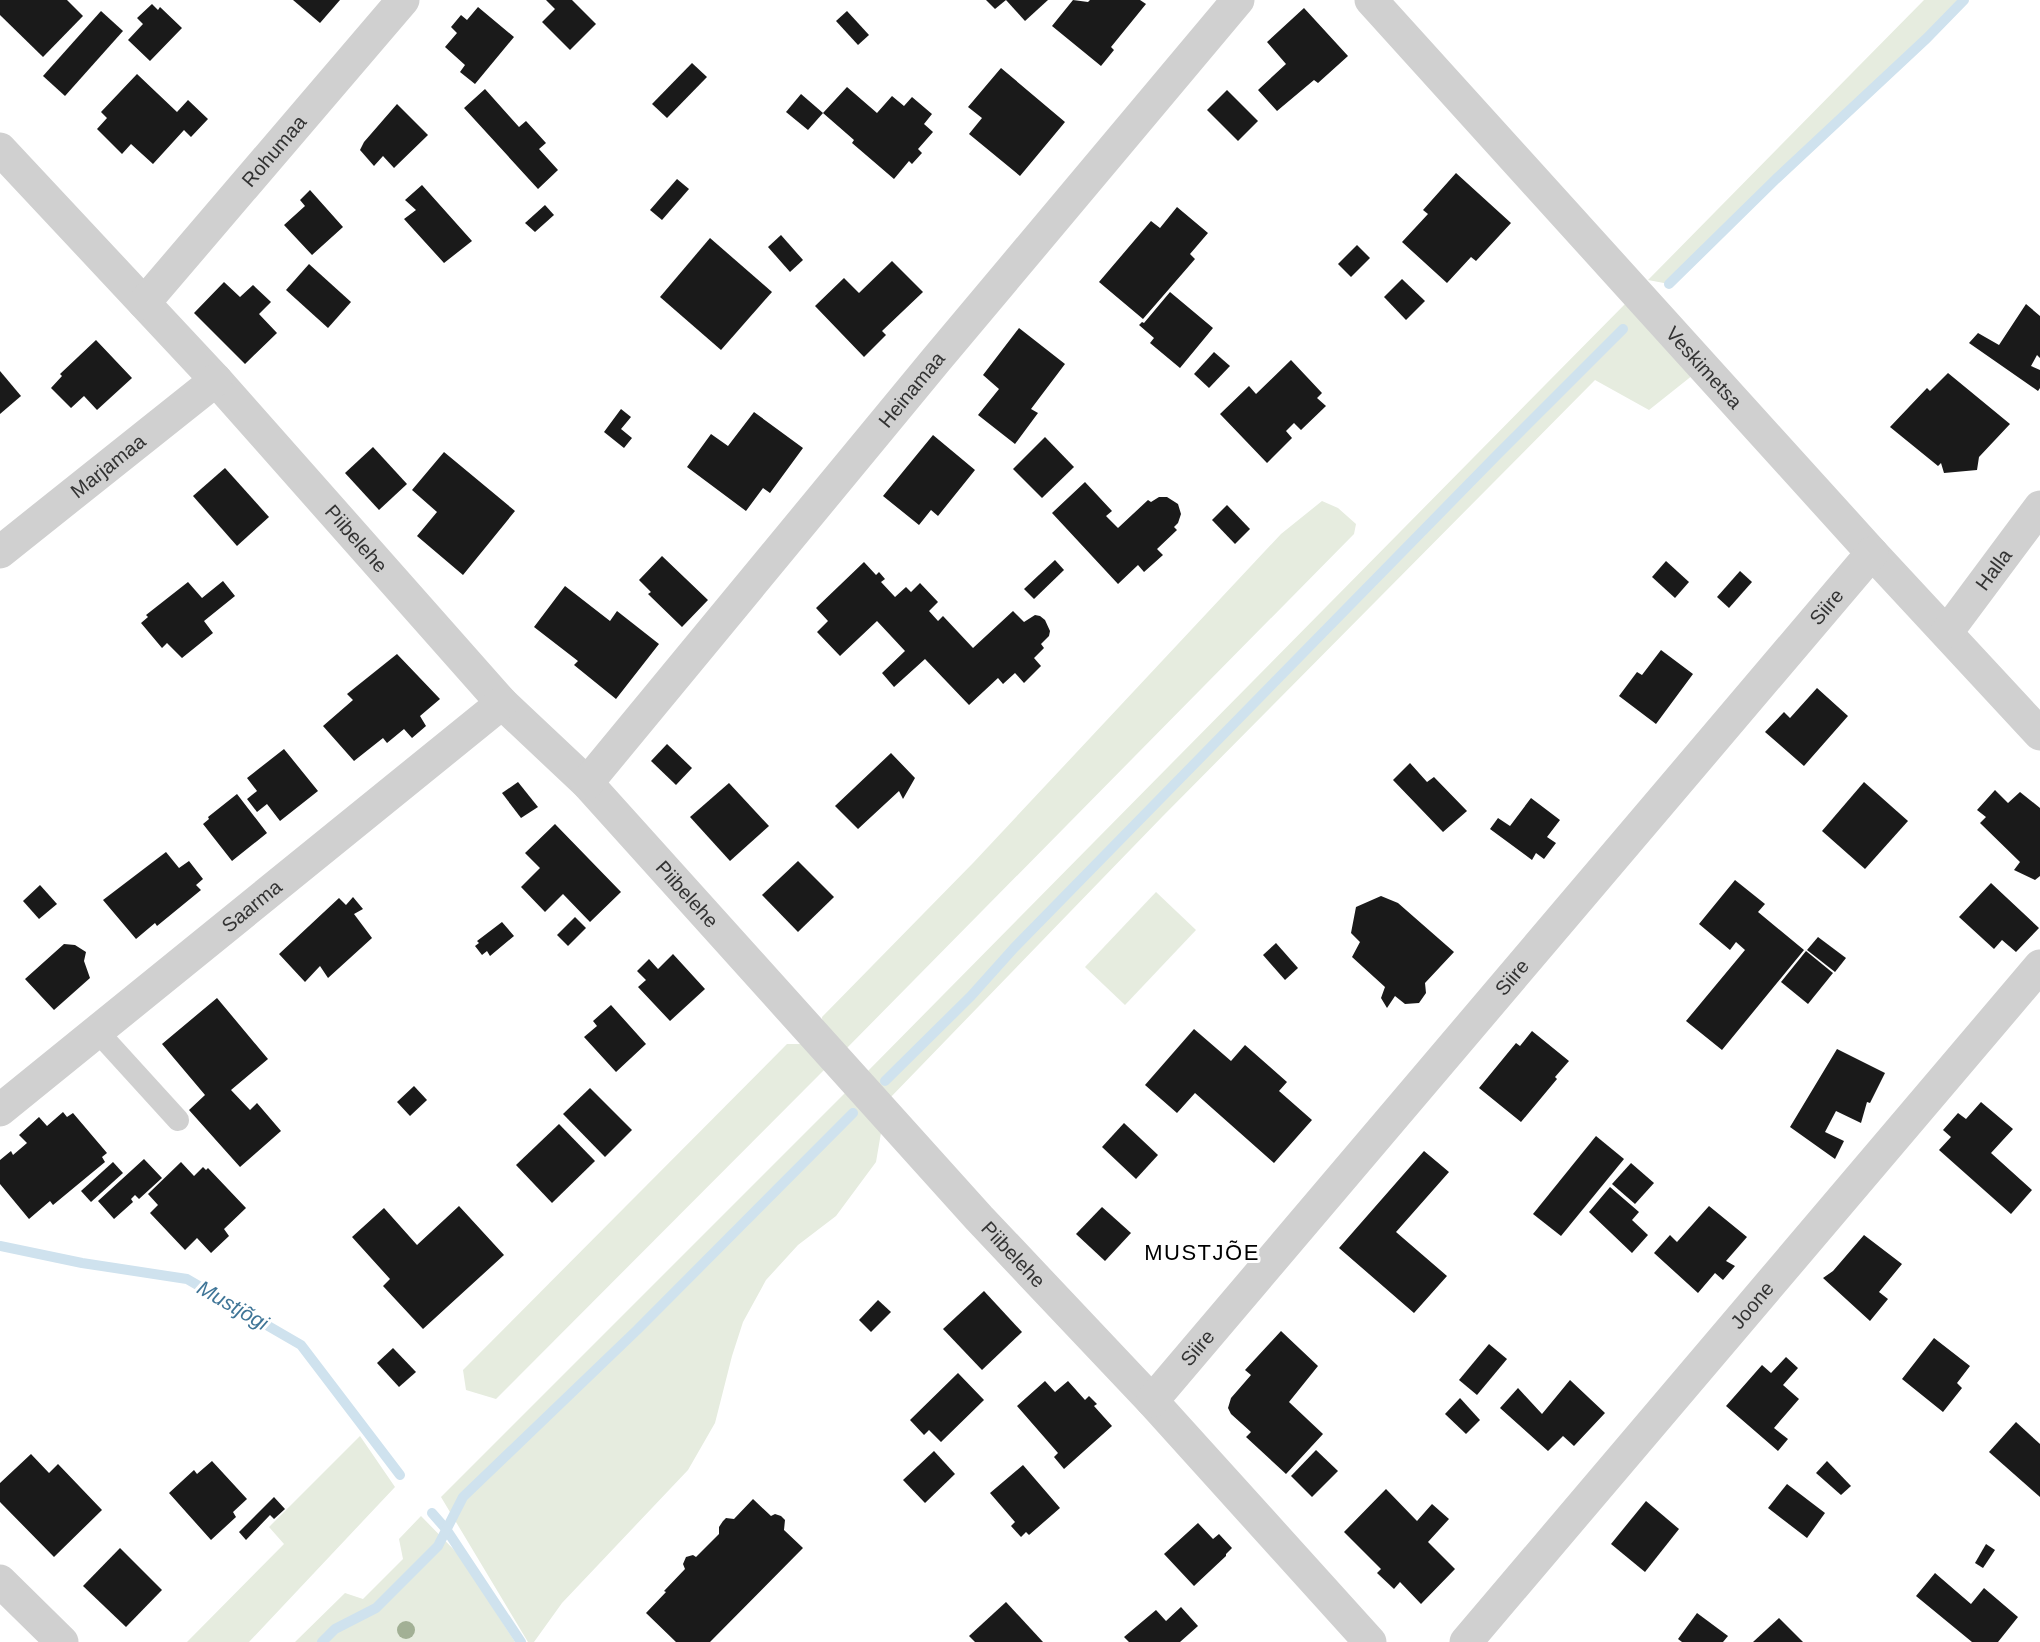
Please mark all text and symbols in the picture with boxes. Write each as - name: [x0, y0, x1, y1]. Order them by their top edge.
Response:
- street label: Rohumaa: [237, 110, 311, 191]
- street label: Veskimetsa: [1662, 322, 1747, 414]
- street label: Heinamaa: [874, 347, 950, 432]
- street label: Marjamaa: [66, 429, 150, 502]
- street label: Piibelehe: [321, 500, 392, 577]
- street label: Halla: [1971, 544, 2017, 594]
- street label: Siire: [1805, 584, 1848, 629]
- street label: Piibelehe: [651, 856, 723, 932]
- street label: Saarma: [218, 875, 286, 937]
- street label: Siire: [1491, 955, 1533, 1000]
- street label: Piibelehe: [977, 1217, 1050, 1292]
- district label: MUSTJÕE: [1144, 1240, 1260, 1265]
- water label: Mustjõgi: [193, 1275, 274, 1335]
- street label: Joone: [1726, 1277, 1778, 1333]
- street label: Siire: [1176, 1325, 1219, 1370]

